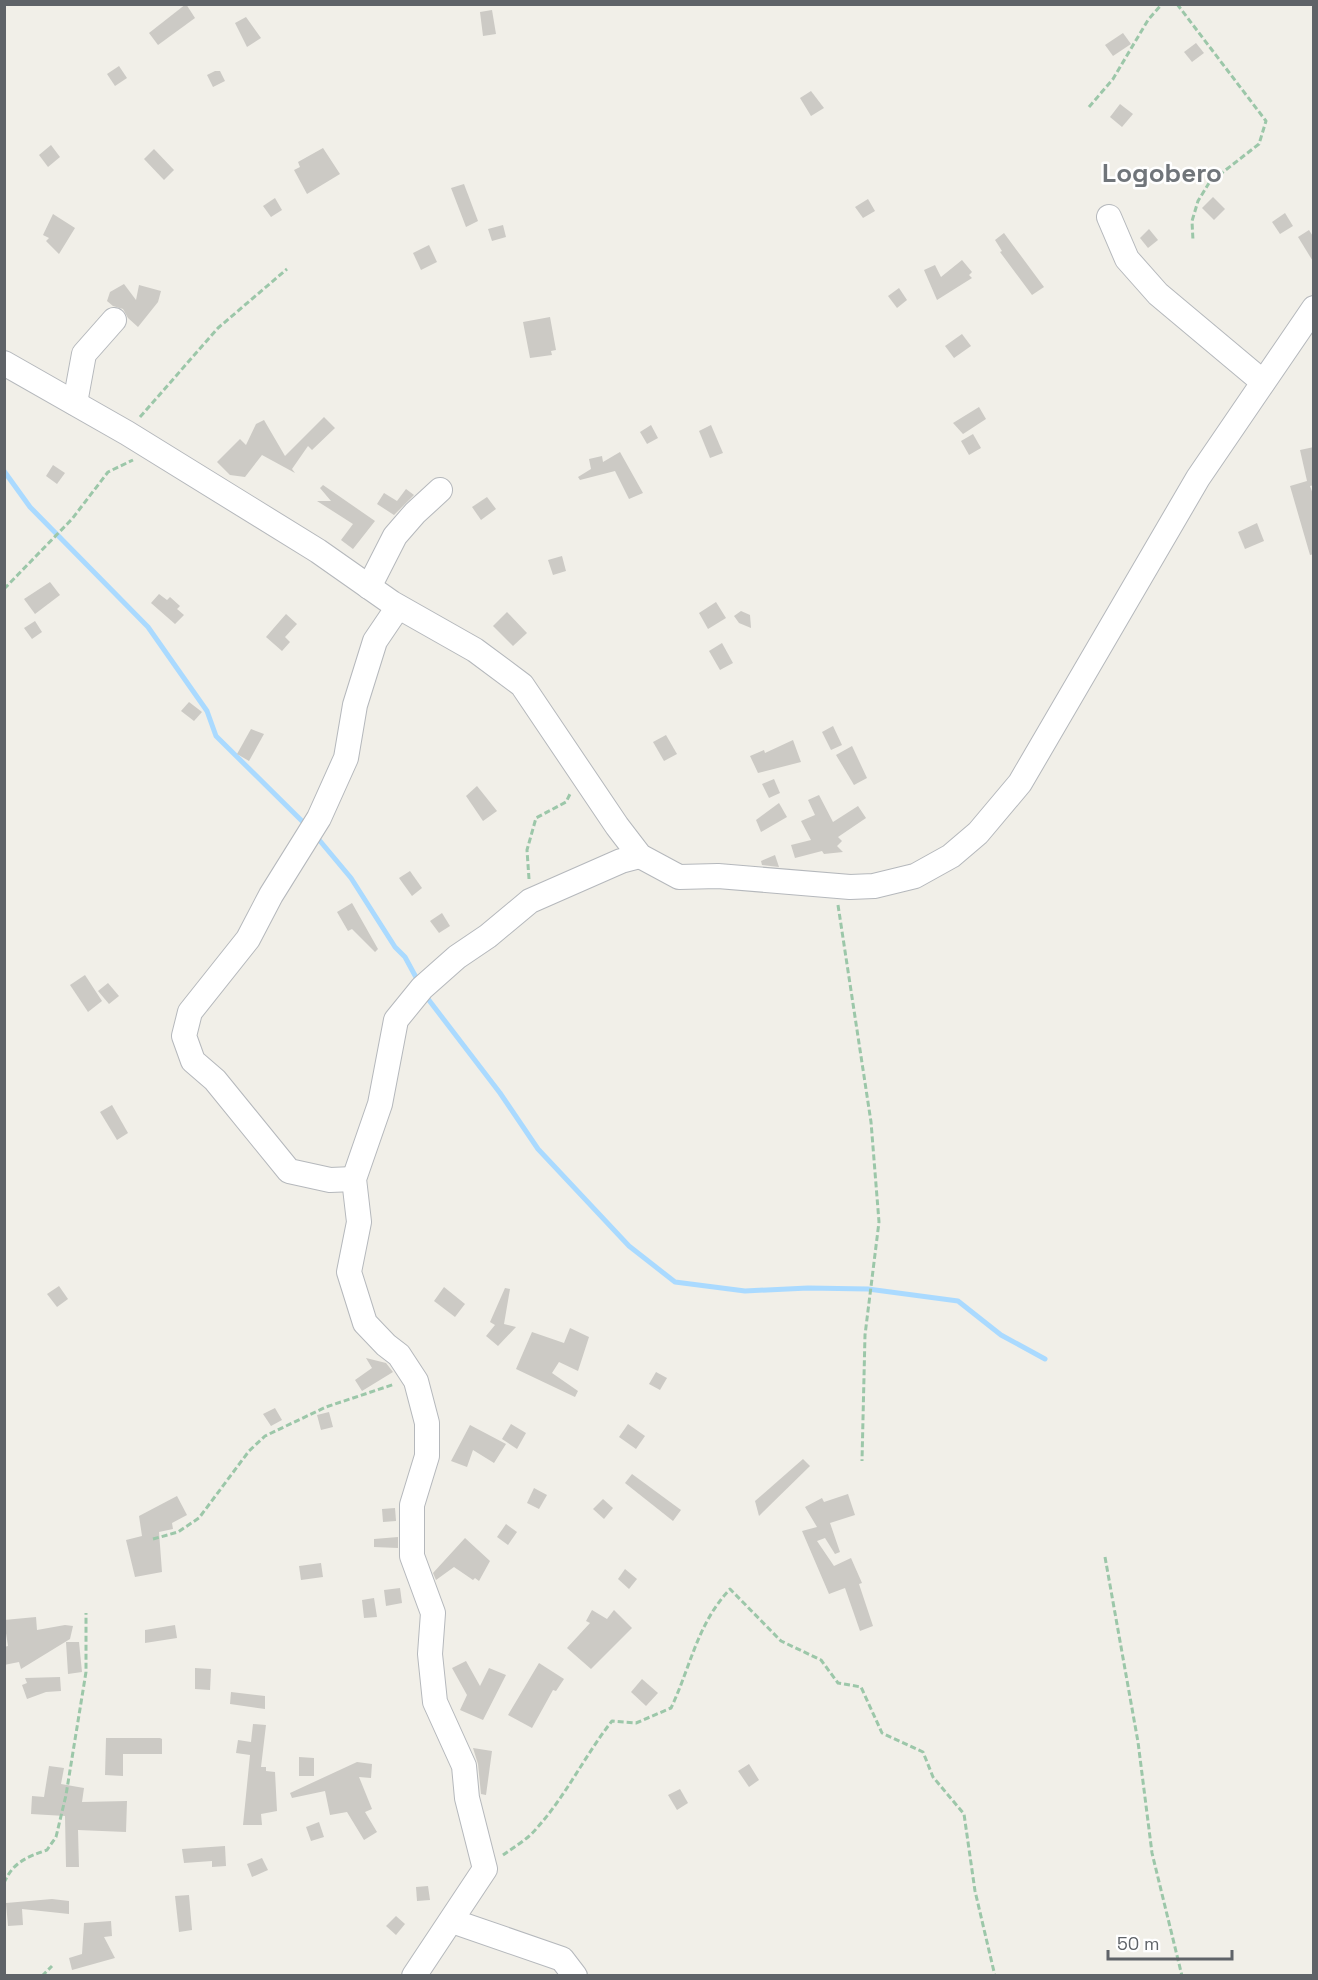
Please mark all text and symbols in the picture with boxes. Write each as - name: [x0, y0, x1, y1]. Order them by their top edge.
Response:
- district label: Logobero: [1102, 156, 1222, 190]
- scale bar: [1108, 1923, 1232, 1961]
- text: 50 m: [1117, 1932, 1159, 1955]

